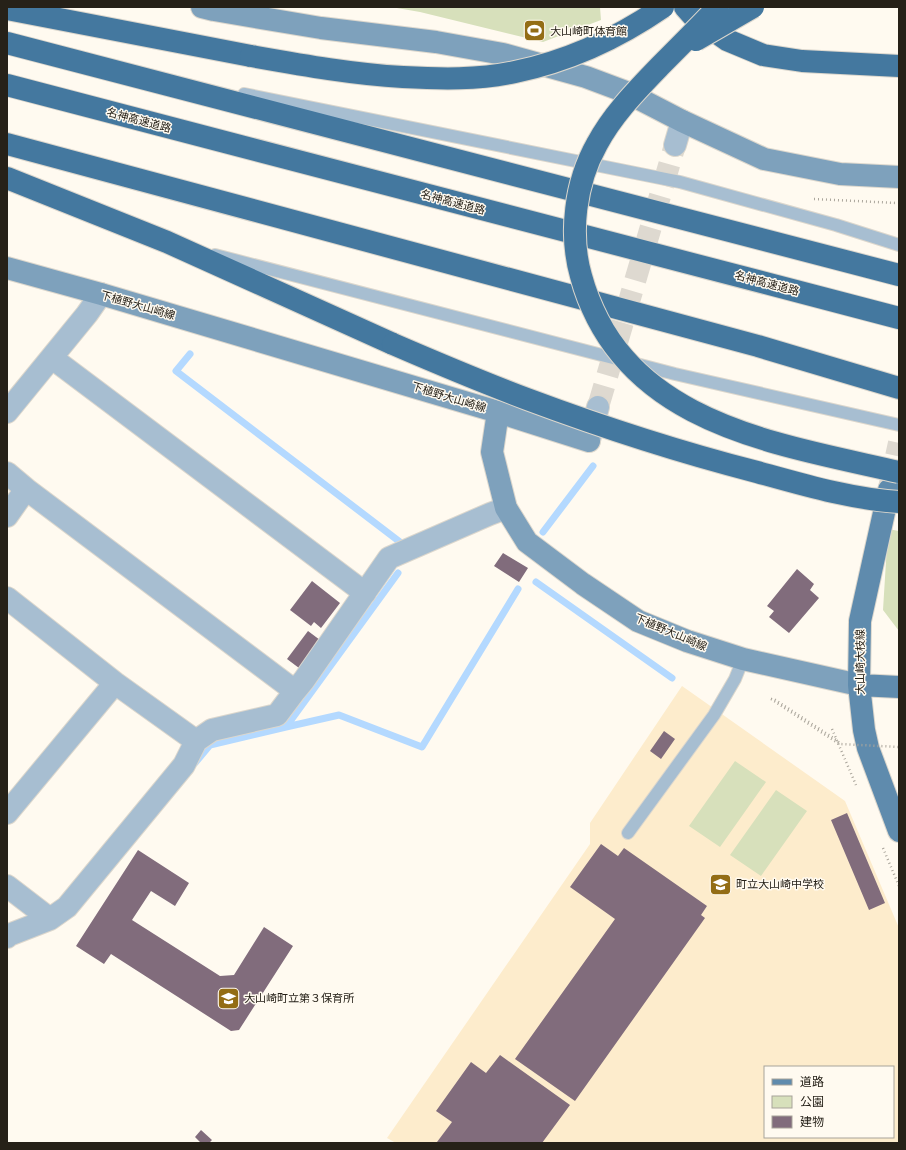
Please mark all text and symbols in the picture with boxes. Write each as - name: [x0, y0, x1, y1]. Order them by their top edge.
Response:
- sports icon: 大山崎町体育館: [522, 18, 548, 44]
- place label: 大山崎町体育館: [550, 24, 627, 38]
- street label: 名神高速道路: [105, 105, 173, 135]
- street label: 名神高速道路: [419, 187, 487, 217]
- street label: 名神高速道路: [733, 268, 801, 298]
- street label: 下植野大山崎線: [99, 288, 177, 322]
- street label: 下植野大山崎線: [410, 379, 488, 415]
- street label: 下植野大山崎線: [633, 611, 709, 653]
- street label: 大山崎大枝線: [853, 629, 867, 695]
- school or university icon: 町立大山崎中学校: [708, 871, 734, 897]
- place label: 町立大山崎中学校: [736, 877, 824, 891]
- school or university icon: 大山崎町立第３保育所: [216, 985, 242, 1011]
- place label: 大山崎町立第３保育所: [244, 991, 355, 1005]
- legend: [764, 1066, 894, 1138]
- text: 道路: [800, 1074, 824, 1089]
- text: 公園: [800, 1094, 824, 1109]
- text: 建物: [800, 1114, 824, 1129]

